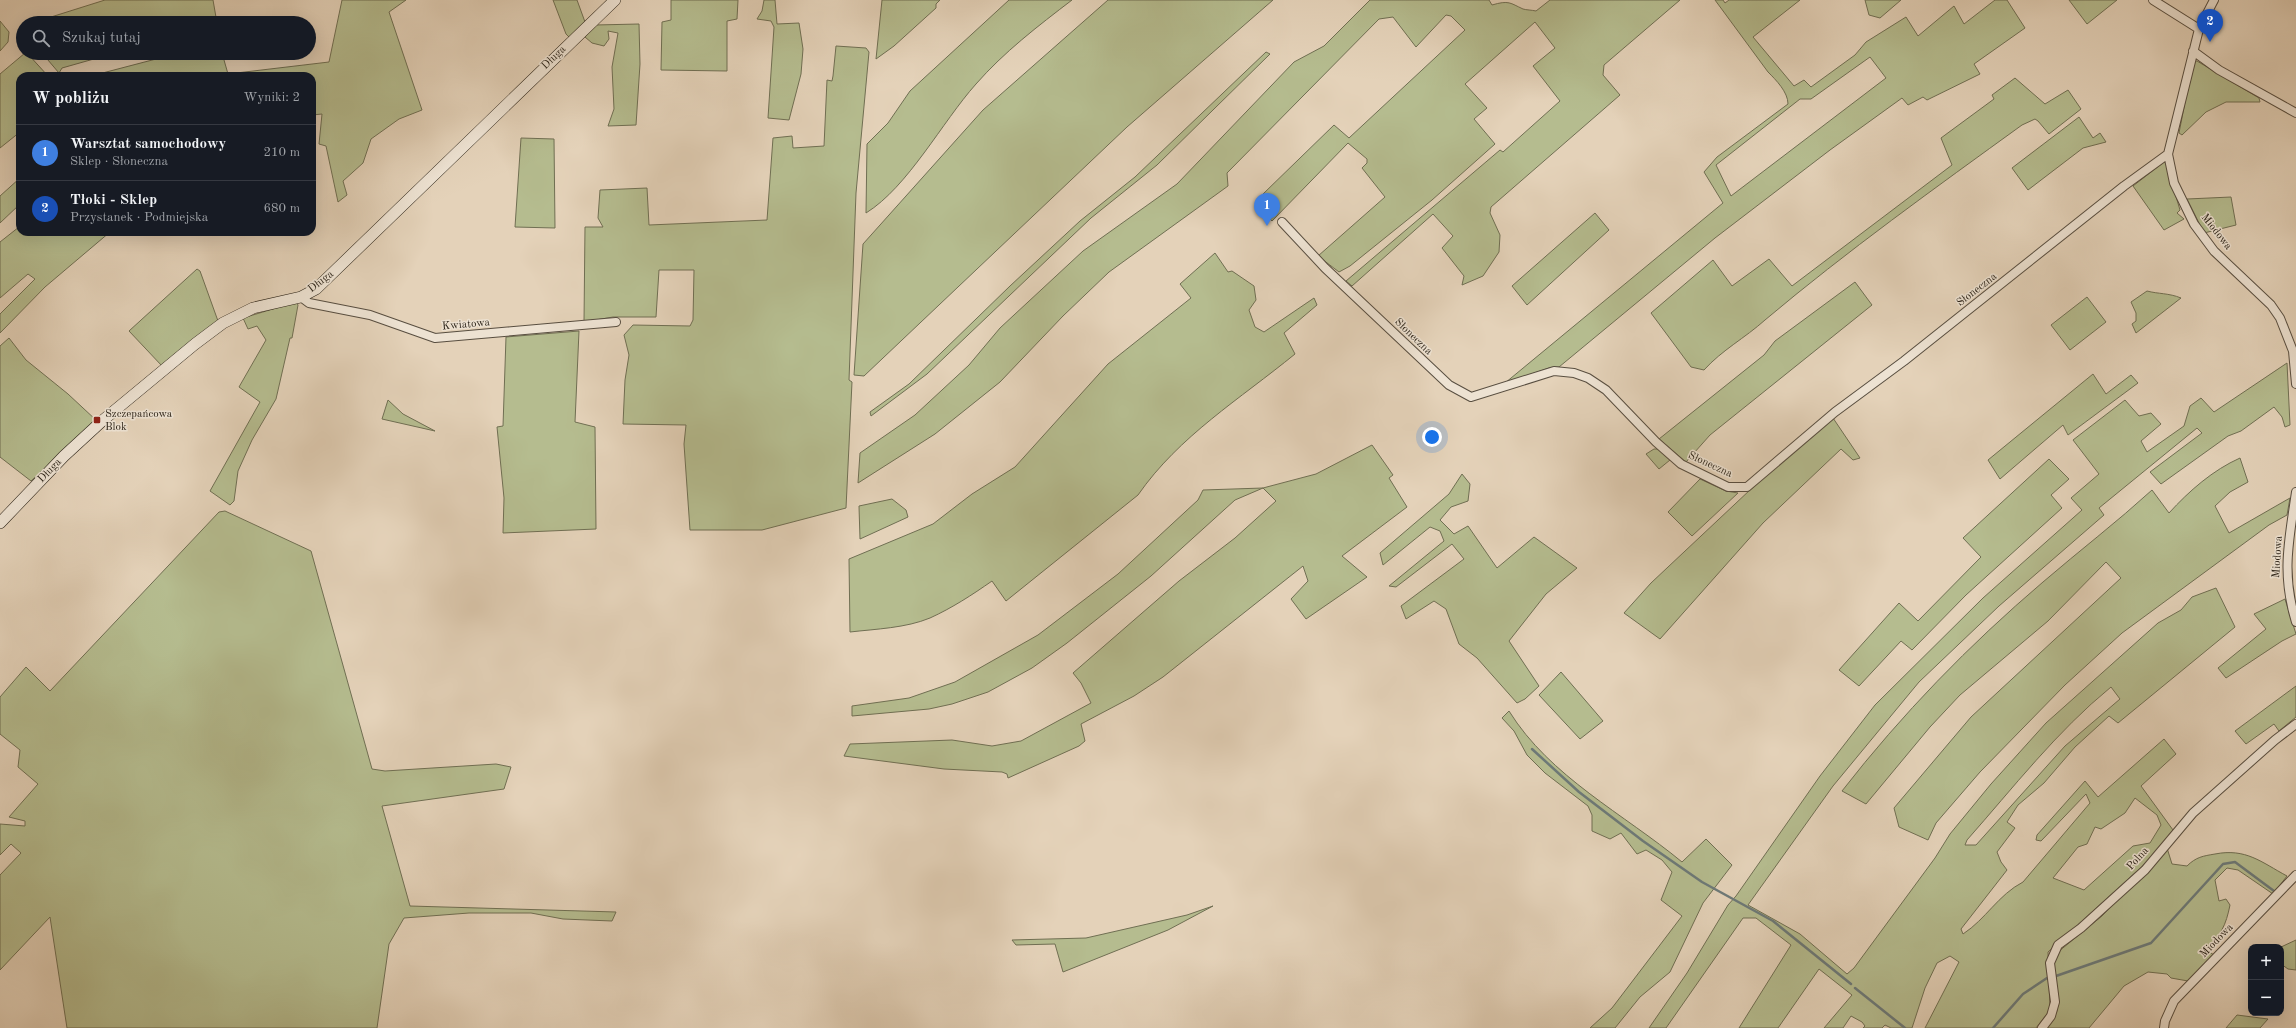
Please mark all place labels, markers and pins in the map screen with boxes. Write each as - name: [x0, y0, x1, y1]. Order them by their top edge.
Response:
- pin: 2: [2197, 9, 2223, 42]
- pin: 1: [1254, 193, 1280, 226]
- place label: Szczepańcowa Blok: [105, 409, 173, 433]
- marker: Szczepańcowa Blok: [92, 415, 102, 425]

